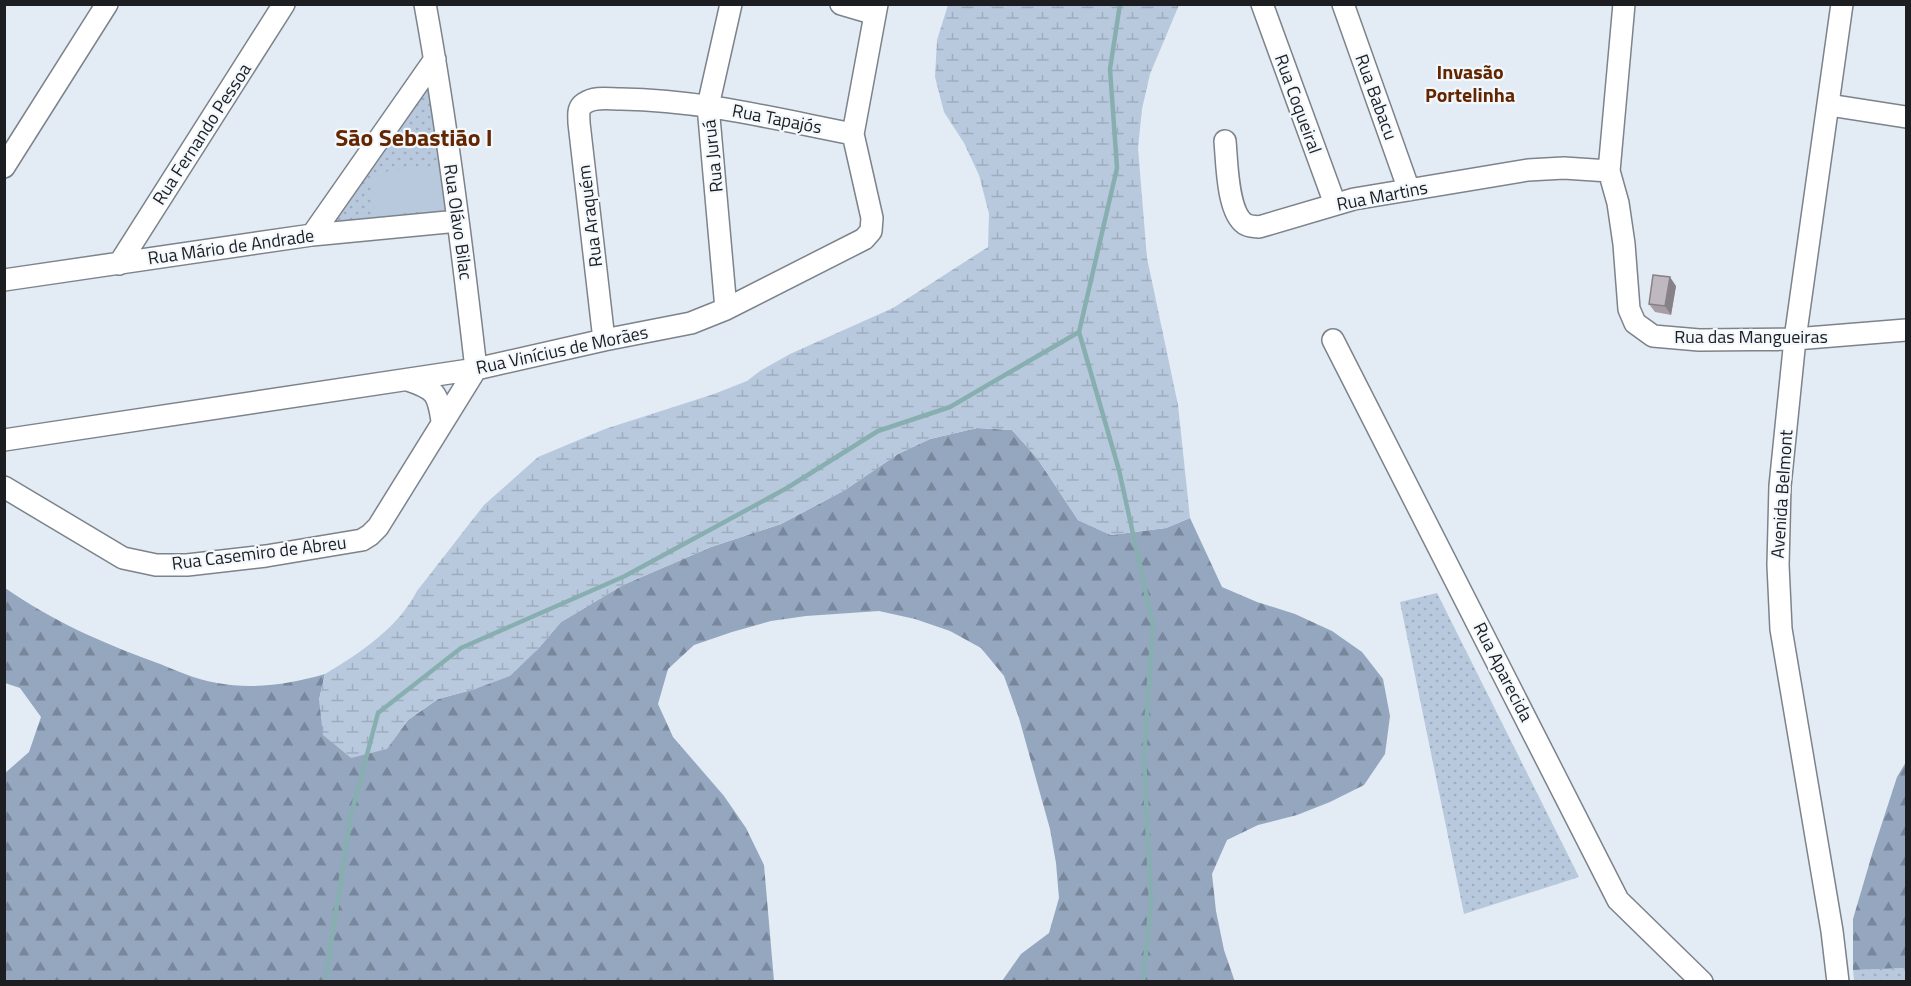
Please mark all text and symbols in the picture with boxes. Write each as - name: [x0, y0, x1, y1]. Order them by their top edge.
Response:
- street label: Rua Coqueiral: [1268, 50, 1329, 157]
- street label: Rua Babacu: [1348, 50, 1404, 144]
- district label: Invasão Portelinha: [1425, 56, 1515, 110]
- street label: Rua Fernando Pessoa: [146, 57, 258, 210]
- street label: Rua Tapajós: [730, 97, 824, 140]
- street label: Rua Juruá: [695, 118, 730, 194]
- district label: São Sebastião I: [335, 119, 493, 155]
- street label: Rua Olávo Bilac: [437, 162, 480, 282]
- street label: Rua Araquém: [570, 163, 609, 269]
- street label: Rua Martins: [1334, 173, 1430, 218]
- street label: Rua Mário de Andrade: [146, 221, 316, 272]
- street label: Rua Vinícius de Morães: [473, 318, 650, 381]
- street label: Rua das Mangueiras: [1674, 323, 1828, 350]
- street label: Avenida Belmont: [1764, 428, 1800, 559]
- street label: Rua Casemiro de Abreu: [170, 528, 348, 577]
- street label: Rua Aparecida: [1467, 617, 1540, 726]

